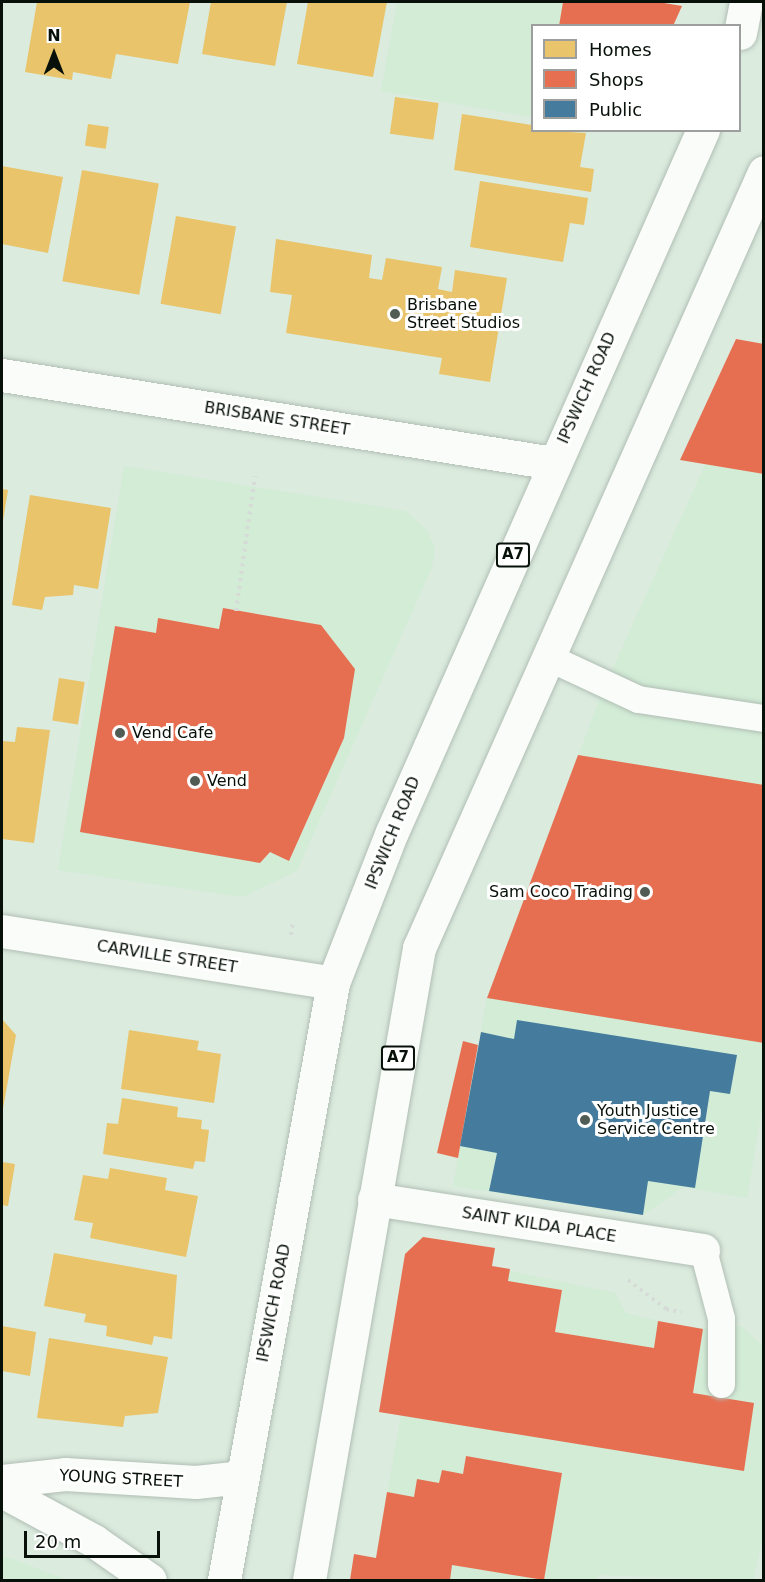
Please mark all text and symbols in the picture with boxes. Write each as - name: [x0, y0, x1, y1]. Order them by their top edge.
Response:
- north arrow: [24, 24, 84, 84]
- legend: [531, 24, 741, 132]
- text: N: [47, 26, 61, 45]
- text: Homes: [589, 39, 652, 60]
- text: Shops: [589, 69, 644, 90]
- text: Public: [589, 99, 642, 120]
- place label: Brisbane Street Studios: [407, 295, 520, 333]
- marker: Brisbane Street Studios: [388, 307, 402, 321]
- street label: IPSWICH ROAD: [554, 329, 620, 447]
- street label: BRISBANE STREET: [203, 398, 351, 440]
- road number: A7: [495, 543, 531, 567]
- place label: Vend Cafe: [132, 723, 213, 743]
- marker: Vend Cafe: [113, 726, 127, 740]
- place label: Vend: [207, 771, 247, 791]
- marker: Vend: [188, 774, 202, 788]
- street label: IPSWICH ROAD: [362, 774, 424, 892]
- place label: Sam Coco Trading: [489, 882, 633, 902]
- marker: Sam Coco Trading: [638, 885, 652, 899]
- street label: CARVILLE STREET: [95, 936, 239, 978]
- road number: A7: [380, 1046, 416, 1070]
- place label: Youth Justice Service Centre: [597, 1101, 715, 1139]
- marker: Youth Justice Service Centre: [578, 1113, 592, 1127]
- street label: SAINT KILDA PLACE: [460, 1203, 618, 1247]
- street label: IPSWICH ROAD: [253, 1242, 295, 1364]
- street label: YOUNG STREET: [59, 1466, 183, 1492]
- scale bar: [27, 1519, 164, 1557]
- text: 20 m: [35, 1531, 81, 1552]

